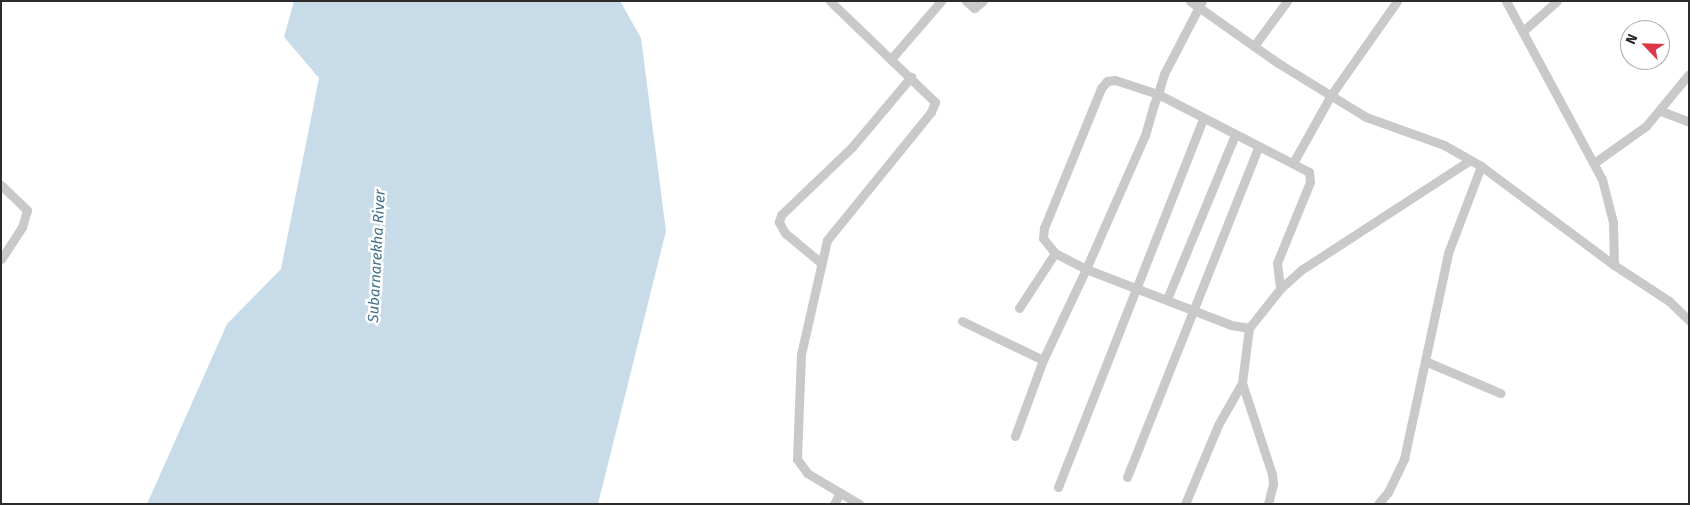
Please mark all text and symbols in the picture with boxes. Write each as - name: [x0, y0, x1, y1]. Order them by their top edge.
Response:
- north arrow: [1620, 20, 1670, 70]
- text: N: [1622, 31, 1641, 47]
- water label: Subarnarekha River: [365, 189, 389, 323]

